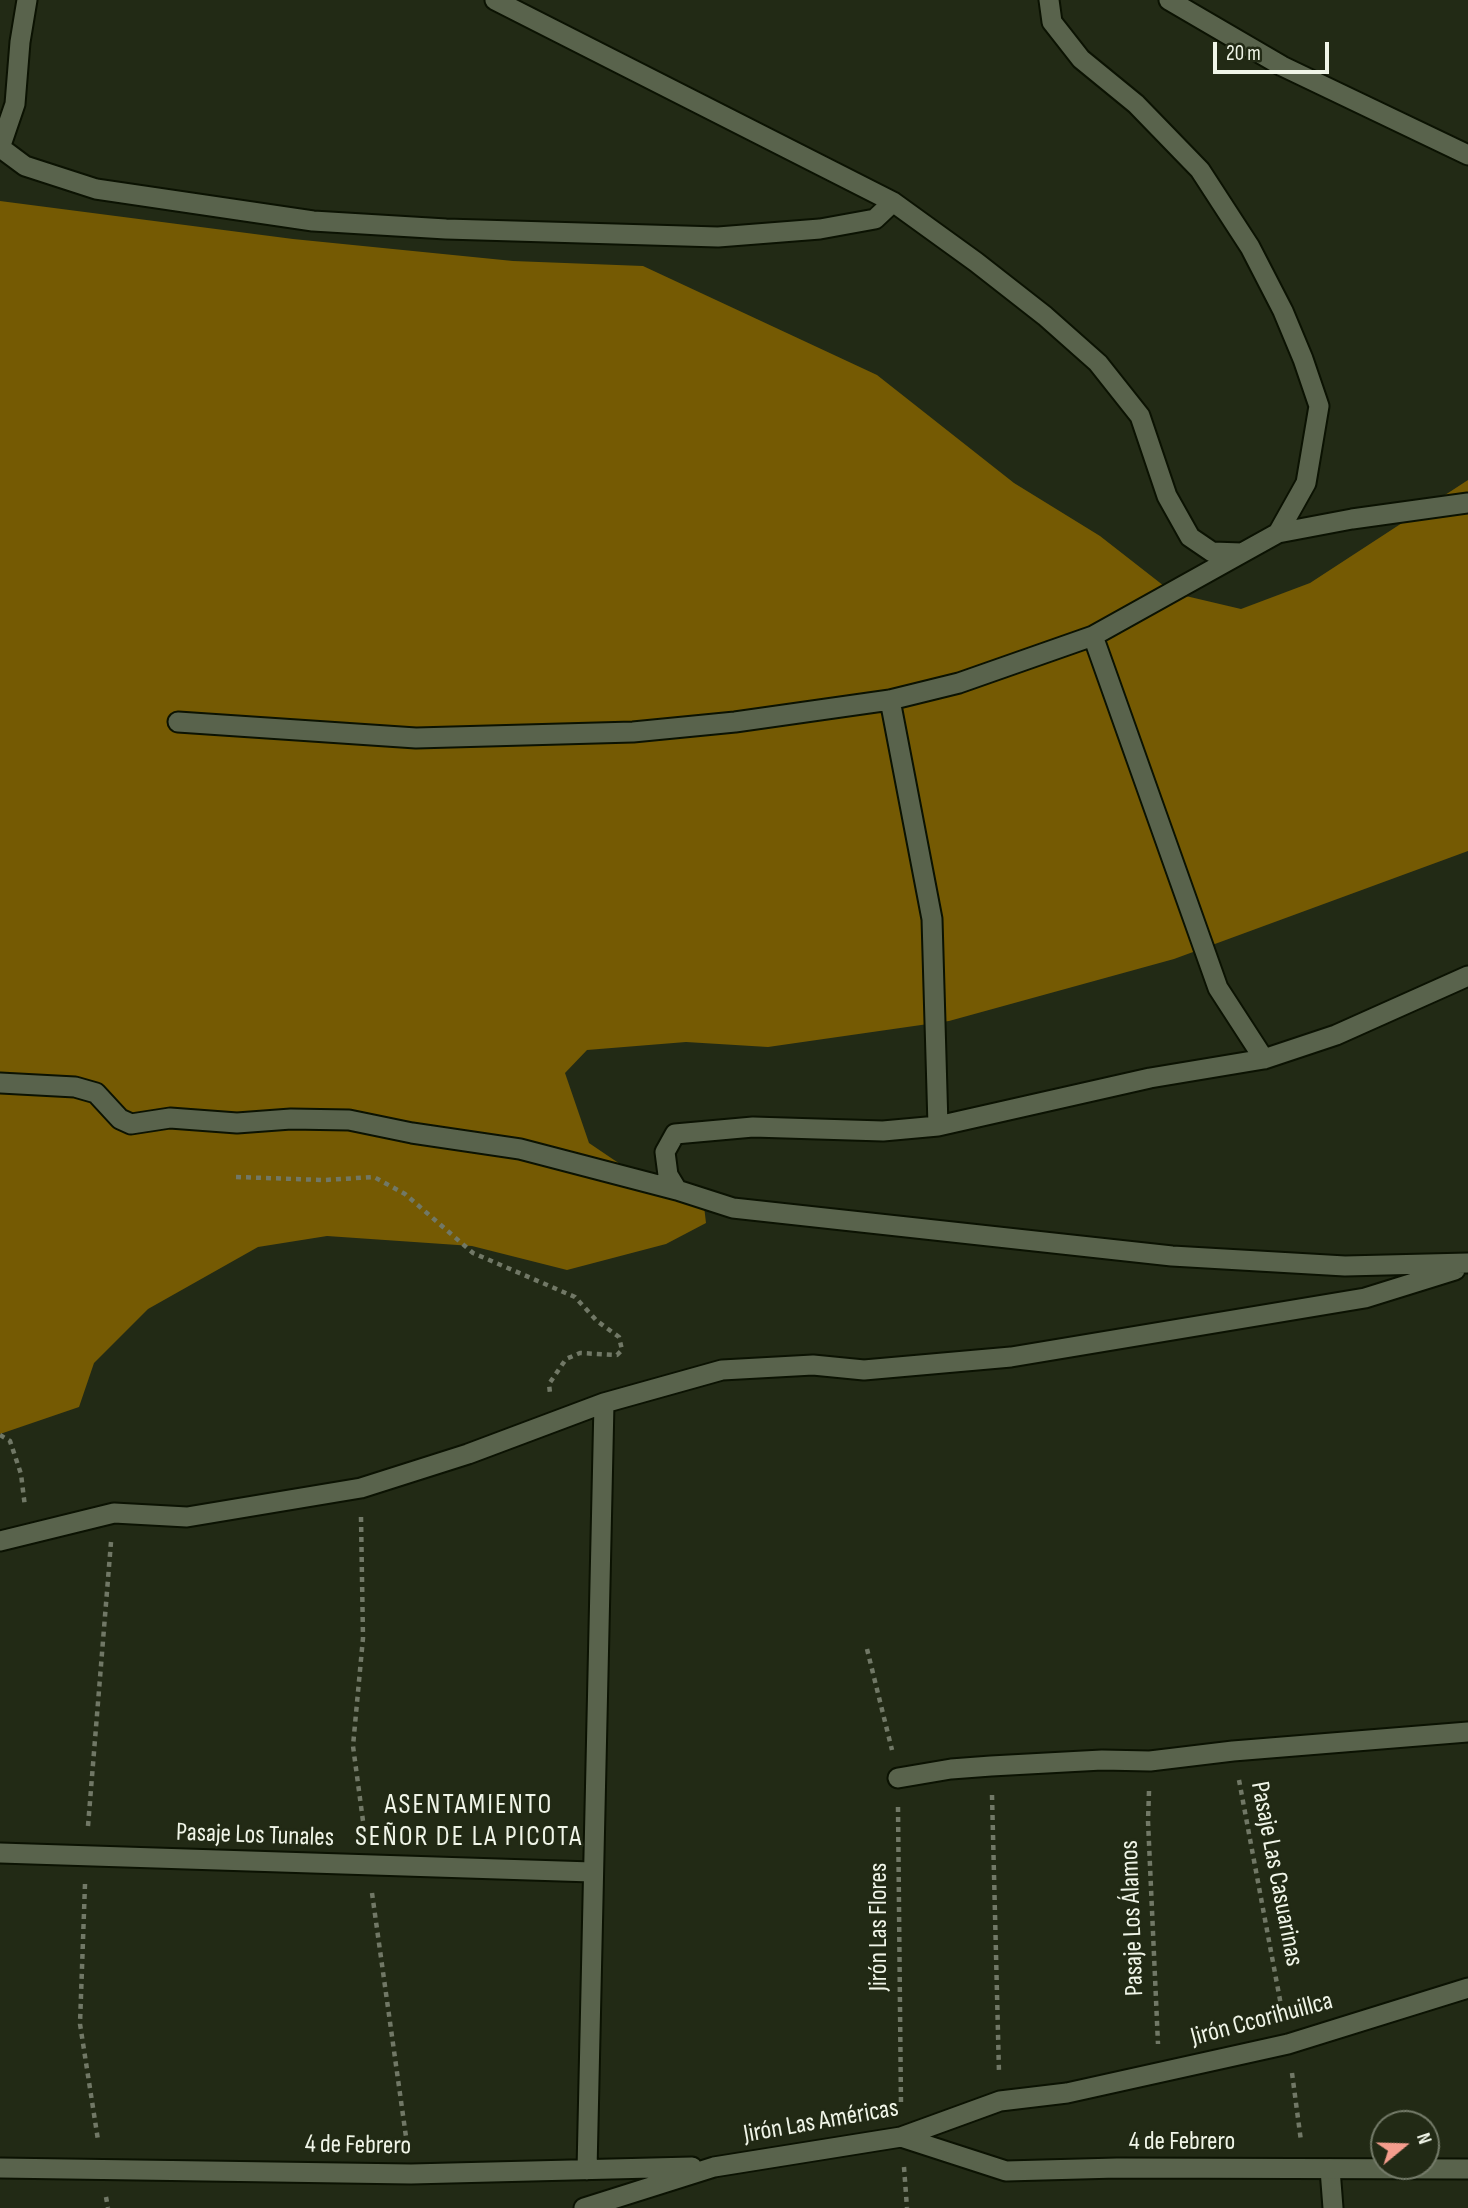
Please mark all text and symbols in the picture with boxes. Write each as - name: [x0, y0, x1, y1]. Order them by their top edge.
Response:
- scale bar: [1216, 28, 1332, 72]
- text: 20 m: [1226, 41, 1261, 66]
- street label: Pasaje Las Casuarinas: [1243, 1779, 1309, 1969]
- district label: ASENTAMIENTO SEÑOR DE LA PICOTA: [357, 1789, 581, 1855]
- street label: Pasaje Los Tunales: [175, 1818, 335, 1854]
- street label: Pasaje Los Álamos: [1115, 1840, 1151, 1996]
- street label: Jirón Las Flores: [863, 1863, 895, 1991]
- street label: Jirón Ccorihuillca: [1188, 1986, 1336, 2054]
- street label: Jirón Las Américas: [741, 2093, 901, 2151]
- north arrow: [1370, 2110, 1440, 2180]
- street label: 4 de Febrero: [1129, 2126, 1235, 2158]
- street label: 4 de Febrero: [304, 2129, 412, 2163]
- text: N: [1411, 2130, 1436, 2147]

